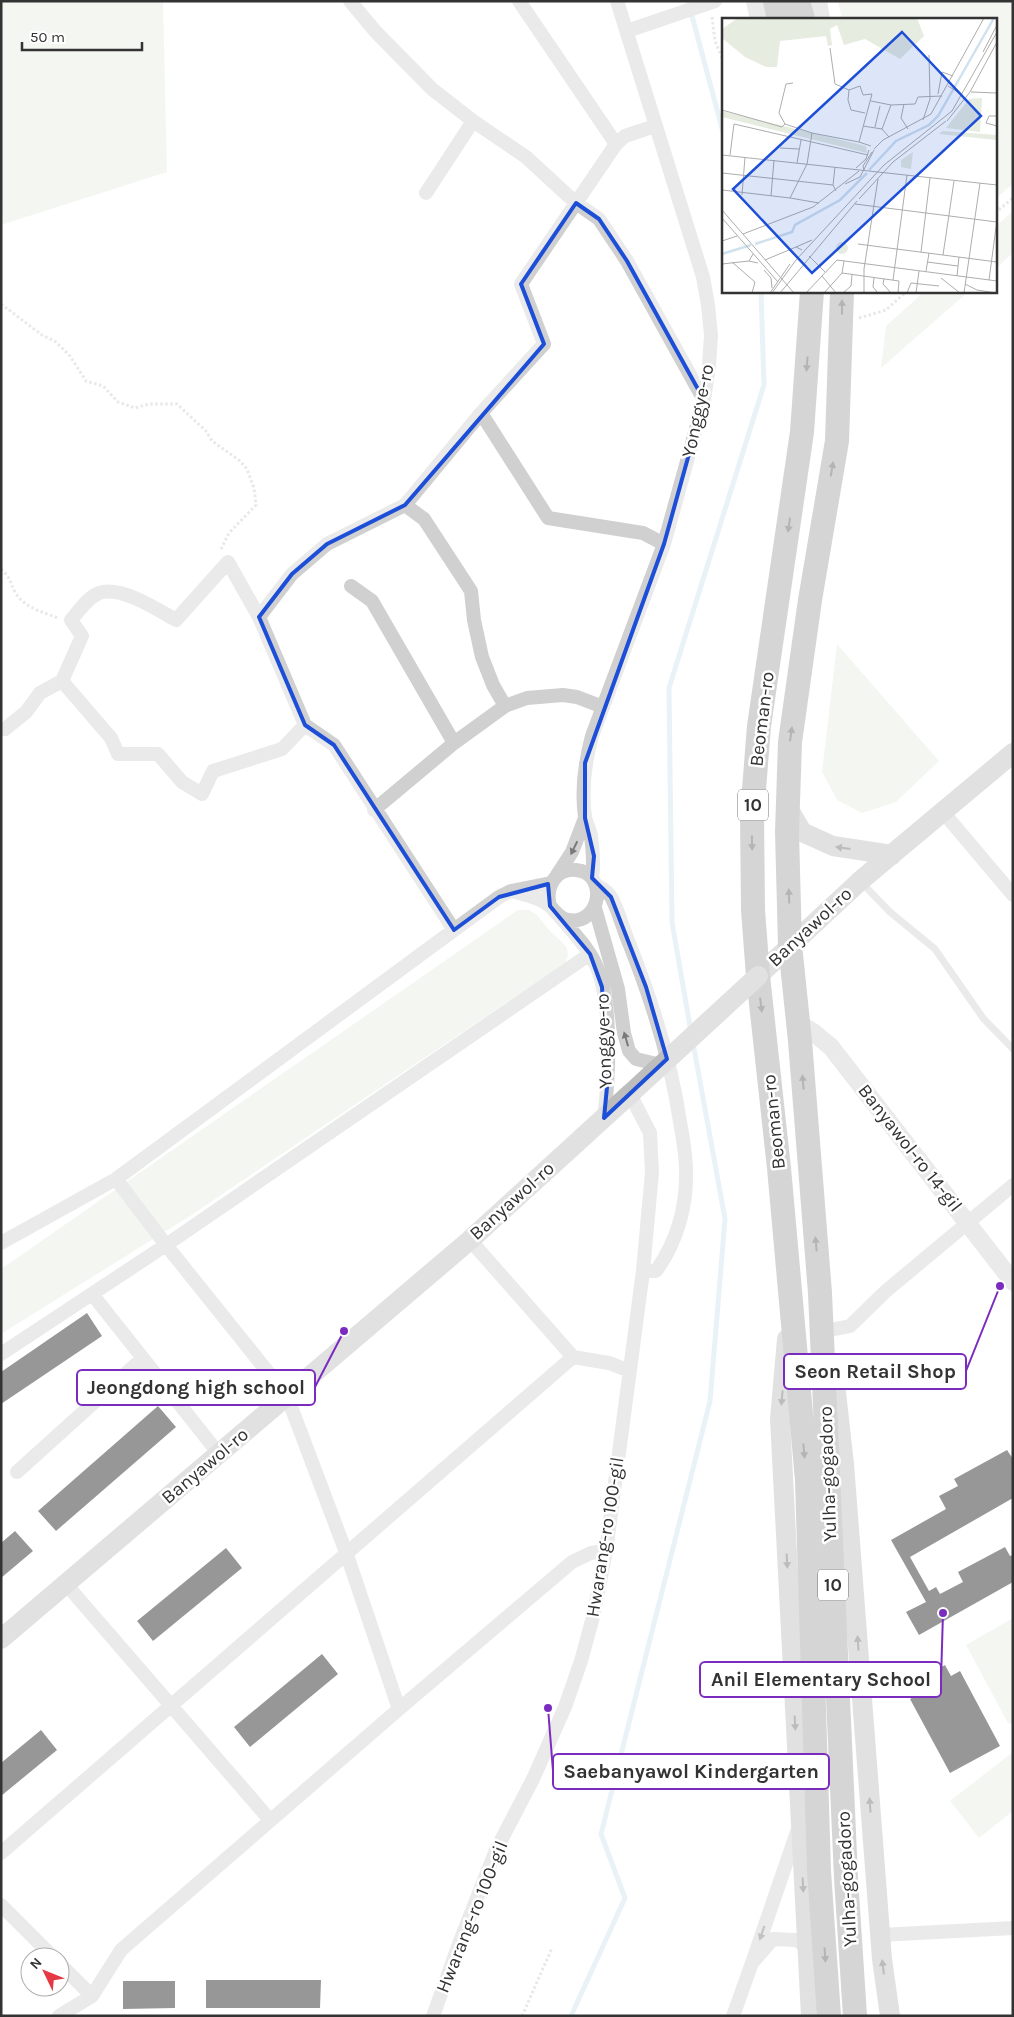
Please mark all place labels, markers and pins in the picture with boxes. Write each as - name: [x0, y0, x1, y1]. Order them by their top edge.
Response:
- callout: Seon Retail Shop: [784, 1354, 966, 1389]
- callout: Jeongdong high school: [77, 1370, 315, 1405]
- callout: Anil Elementary School: [700, 1662, 941, 1697]
- callout: Saebanyawol Kindergarten: [553, 1754, 829, 1789]

